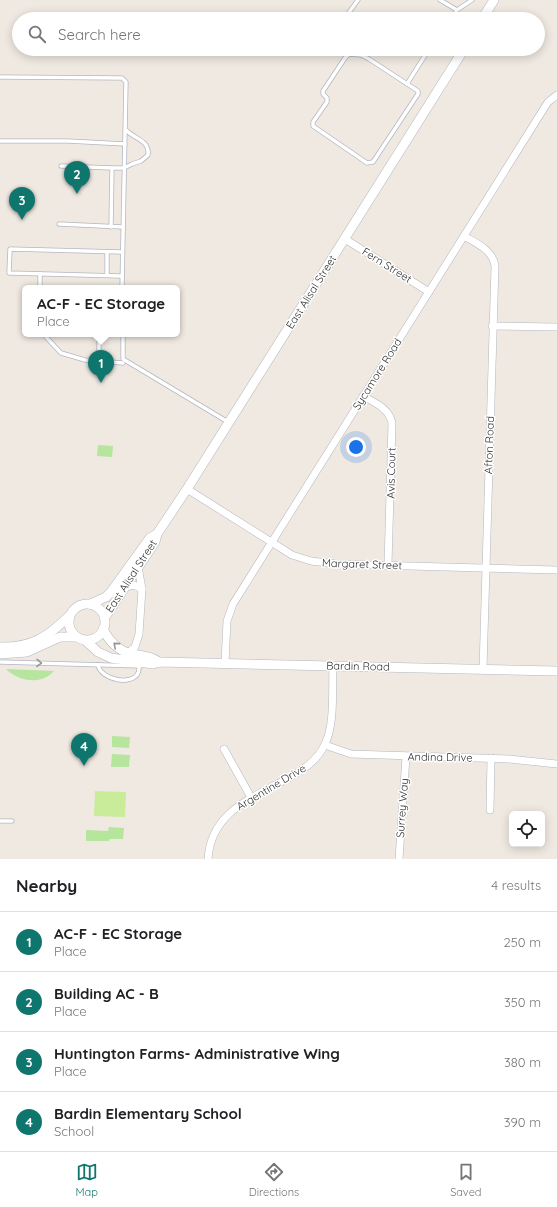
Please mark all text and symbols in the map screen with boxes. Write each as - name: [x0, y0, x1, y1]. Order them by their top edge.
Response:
- search box: [12, 12, 545, 56]
- icon: search: [26, 23, 48, 45]
- text: Search here: [58, 25, 141, 44]
- pin: 2: [64, 161, 90, 194]
- pin: 3: [9, 187, 35, 220]
- street label: Fern Street: [360, 244, 415, 286]
- street label: East Alisal Street: [283, 252, 339, 331]
- popup: [22, 285, 180, 337]
- text: AC-F - EC Storage: [37, 294, 165, 313]
- text: Place: [37, 313, 70, 329]
- street label: Sycamore Road: [349, 336, 405, 412]
- pin: 1: [88, 350, 114, 383]
- street label: Afton Road: [481, 416, 497, 474]
- your location: [346, 437, 366, 457]
- street label: Avis Court: [384, 447, 398, 499]
- street label: East Alisal Street: [102, 537, 160, 615]
- street label: Margaret Street: [322, 556, 403, 572]
- one-way arrow: [113, 642, 121, 649]
- street label: Bardin Road: [326, 658, 390, 674]
- one-way arrow: [36, 659, 42, 667]
- pin: 4: [71, 733, 97, 766]
- street label: Andina Drive: [407, 749, 473, 765]
- street label: Argentine Drive: [234, 761, 308, 813]
- street label: Surrey Way: [393, 778, 411, 838]
- map controls: [509, 811, 545, 847]
- button: locate: [509, 811, 545, 847]
- text: Nearby: [16, 875, 77, 896]
- text: 4 results: [491, 877, 541, 893]
- text: AC-F - EC Storage: [54, 924, 182, 943]
- text: 1: [26, 934, 32, 950]
- text: 250 m: [504, 934, 541, 950]
- text: Place: [54, 943, 87, 959]
- text: Building AC - B: [54, 984, 159, 1003]
- text: 2: [25, 994, 33, 1010]
- text: 350 m: [504, 994, 541, 1010]
- text: Place: [54, 1003, 87, 1019]
- text: Huntington Farms- Administrative Wing: [54, 1044, 340, 1063]
- text: 3: [26, 1054, 32, 1070]
- text: 380 m: [504, 1054, 541, 1070]
- text: Place: [54, 1063, 87, 1079]
- text: Bardin Elementary School: [54, 1104, 242, 1123]
- text: 4: [25, 1114, 33, 1130]
- text: 390 m: [504, 1114, 541, 1130]
- text: School: [54, 1123, 94, 1139]
- tab: Map: [75, 1161, 98, 1199]
- tab: Directions: [249, 1161, 299, 1199]
- tab: Saved: [450, 1161, 482, 1199]

